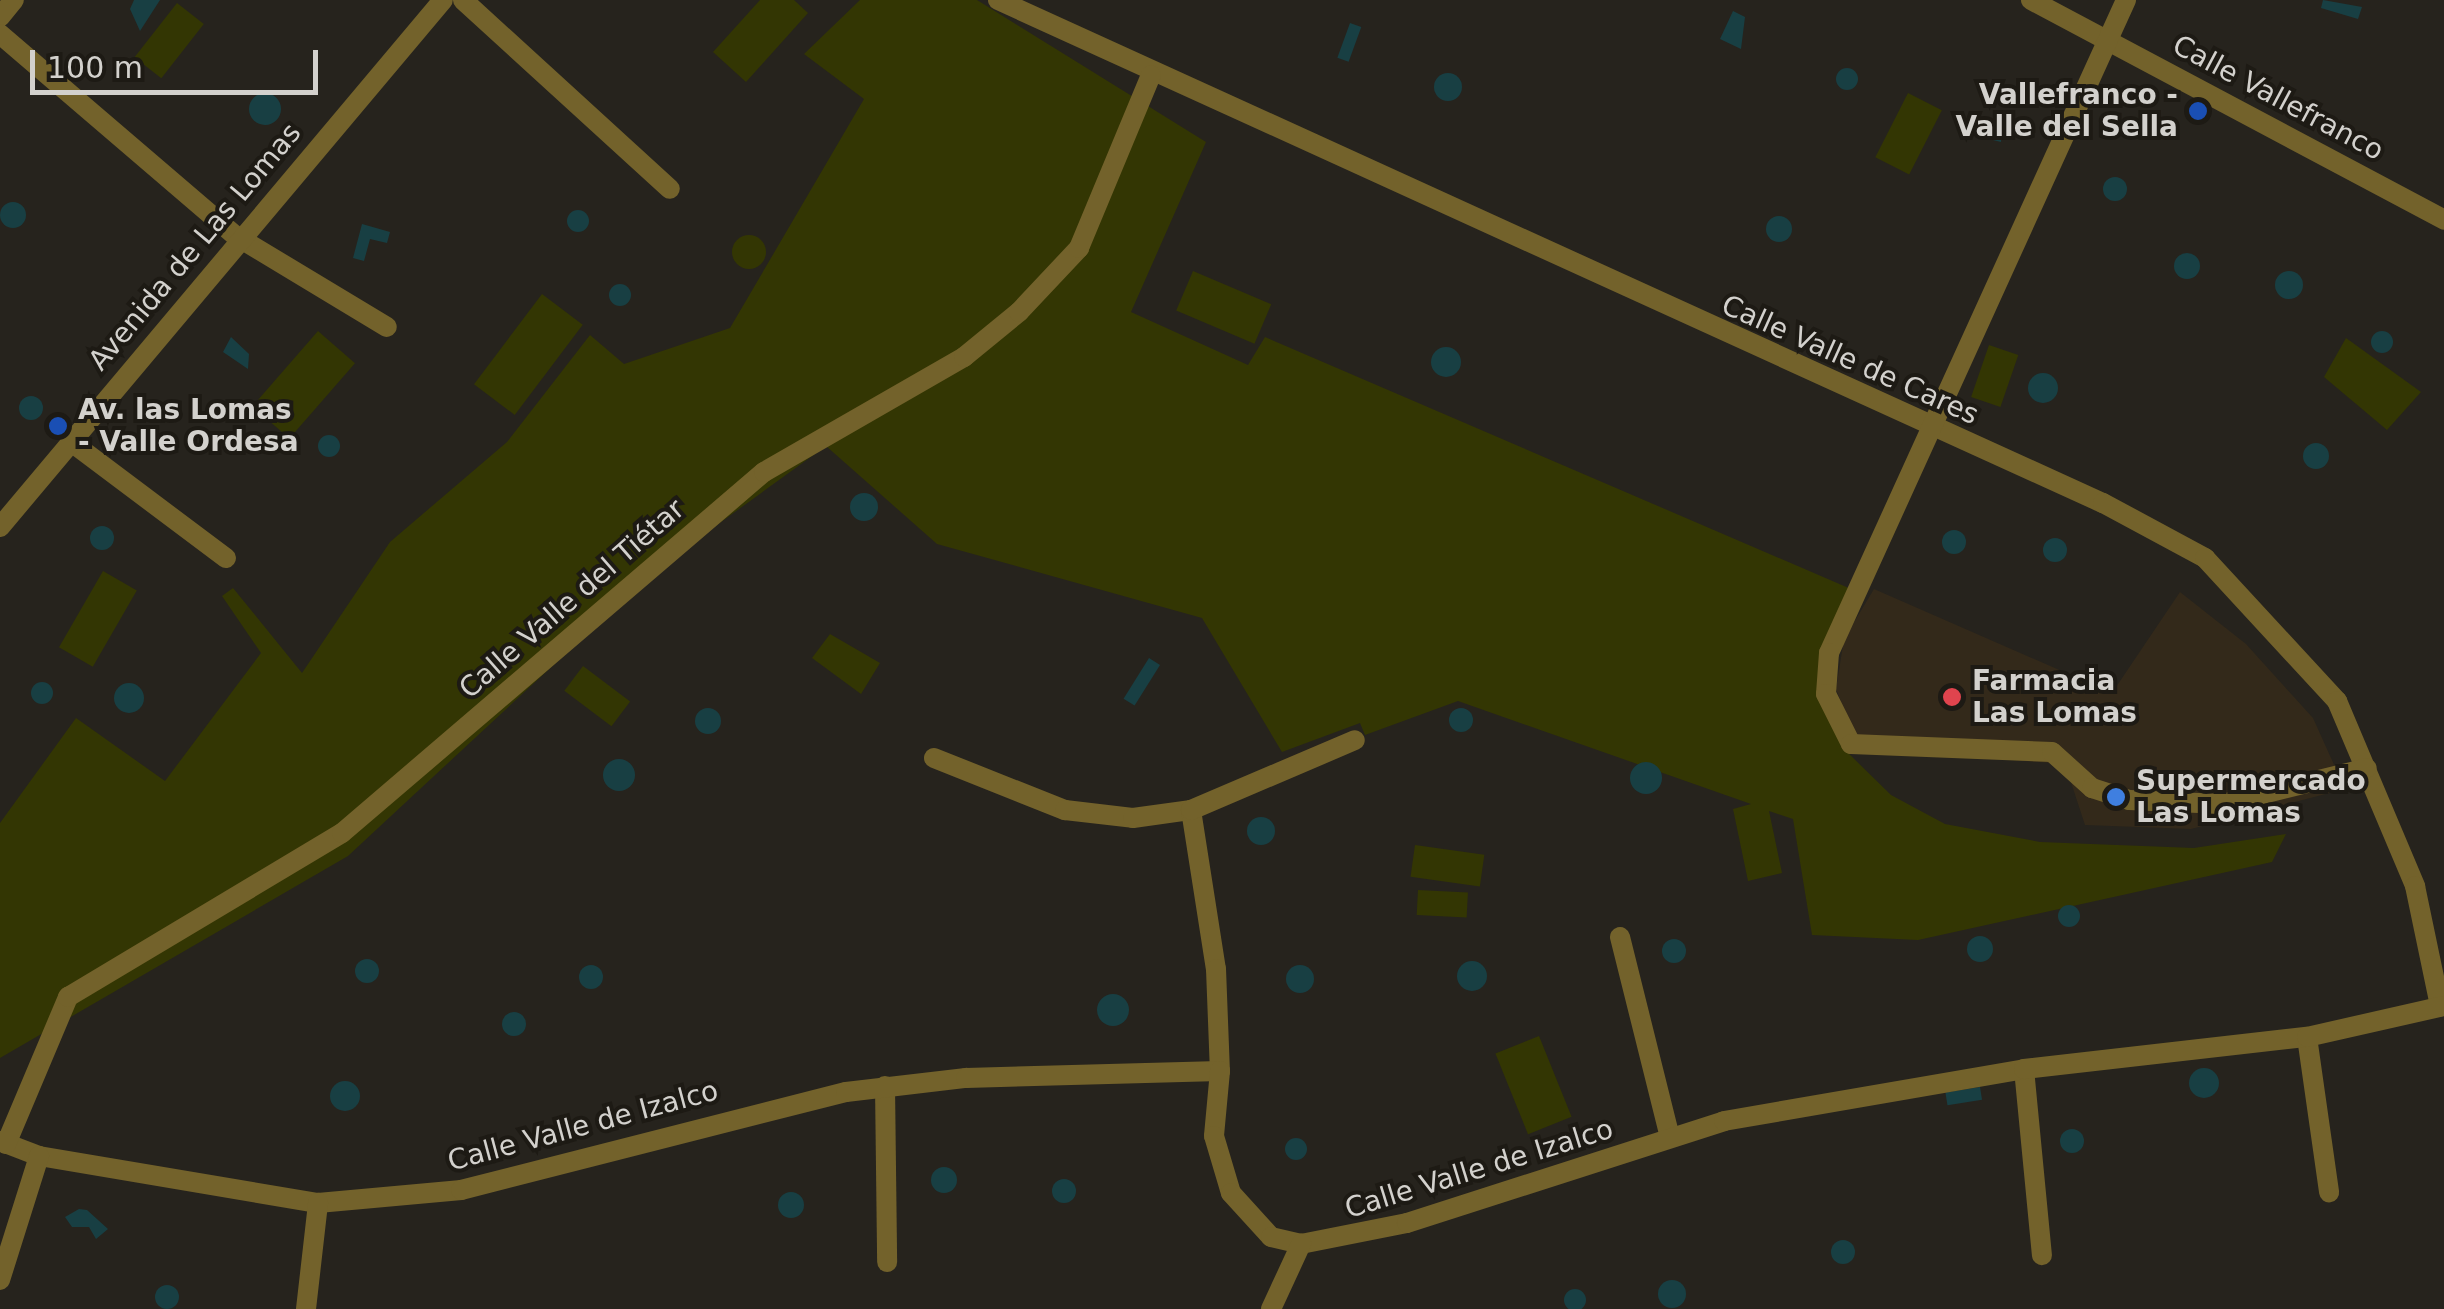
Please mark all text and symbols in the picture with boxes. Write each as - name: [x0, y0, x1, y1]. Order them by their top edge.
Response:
- street label: Calle Vallefranco: [2167, 28, 2389, 168]
- scale bar: [35, 30, 322, 92]
- text: 100 m: [47, 50, 143, 85]
- place label: Vallefranco - Valle del Sella: [1955, 78, 2178, 144]
- marker: Vallefranco - Valle del Sella: [2187, 100, 2209, 122]
- street label: Avenida de Las Lomas: [82, 117, 308, 377]
- street label: Calle Valle de Cares: [1716, 288, 1984, 432]
- place label: Av. las Lomas - Valle Ordesa: [78, 393, 299, 459]
- marker: Av. las Lomas - Valle Ordesa: [47, 415, 69, 437]
- street label: Calle Valle del Tiétar: [453, 492, 691, 706]
- place label: Farmacia Las Lomas: [1972, 664, 2137, 730]
- marker: Farmacia Las Lomas: [1941, 686, 1963, 708]
- place label: Supermercado Las Lomas: [2136, 764, 2366, 830]
- marker: Supermercado Las Lomas: [2105, 786, 2127, 808]
- street label: Calle Valle de Izalco: [444, 1074, 722, 1178]
- street label: Calle Valle de Izalco: [1341, 1112, 1617, 1226]

